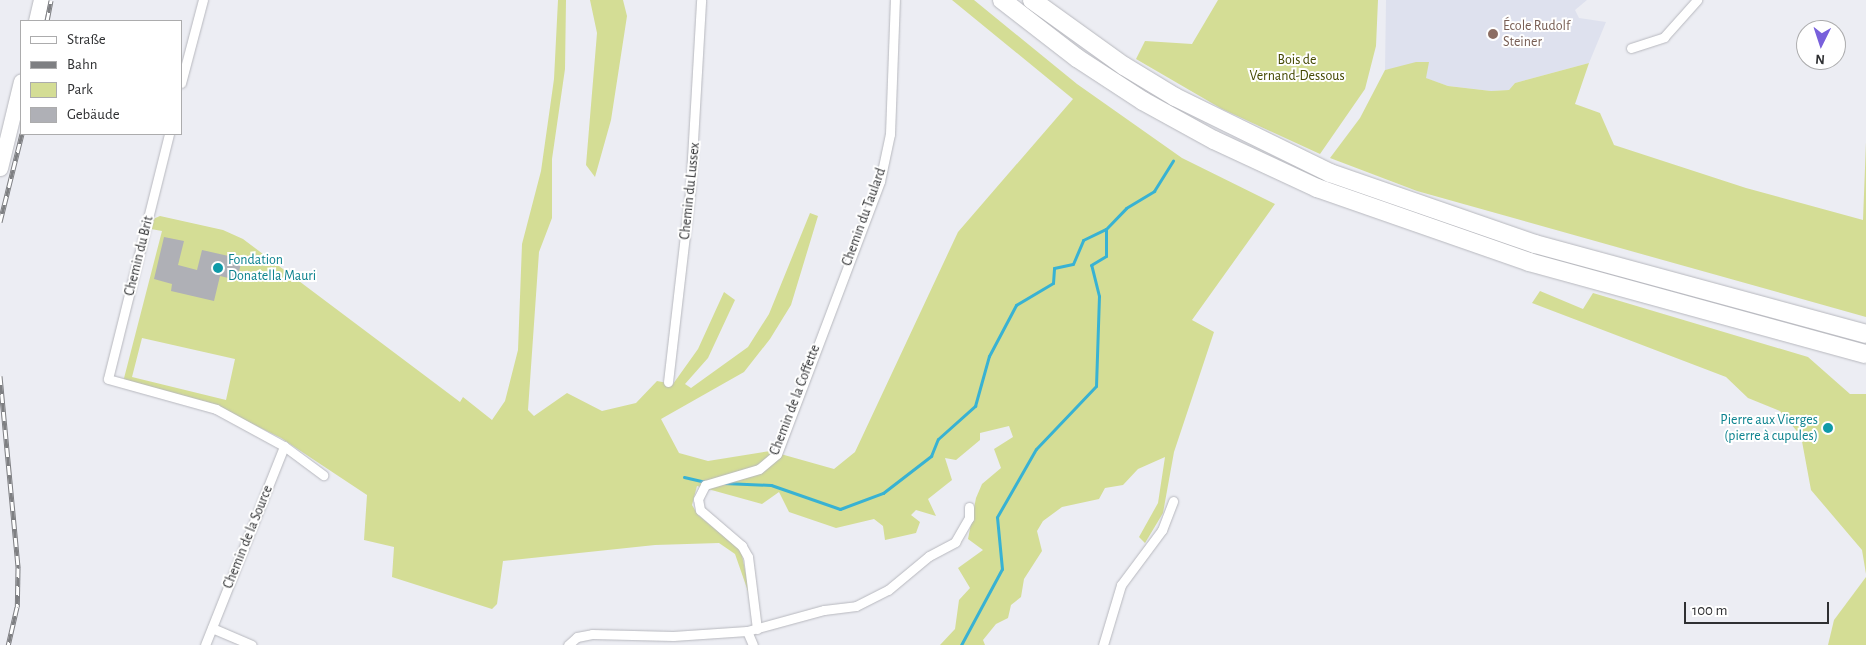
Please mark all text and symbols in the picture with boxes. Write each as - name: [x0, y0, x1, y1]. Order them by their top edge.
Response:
- place label: École Rudolf Steiner: [1503, 18, 1570, 50]
- legend: [20, 20, 182, 135]
- north arrow: [1796, 20, 1846, 70]
- marker: École Rudolf Steiner: [1487, 28, 1499, 40]
- text: Straße: [67, 32, 106, 47]
- park label: Bois de Vernand-Dessous: [1249, 52, 1345, 84]
- text: N: [1815, 52, 1825, 66]
- text: Bahn: [67, 57, 97, 72]
- text: Park: [67, 82, 93, 97]
- text: Gebäude: [67, 107, 120, 122]
- street label: Chemin du Lussex: [677, 142, 703, 240]
- street label: Chemin du Taulard: [839, 166, 889, 268]
- street label: Chemin du Brit: [121, 214, 157, 298]
- place label: Fondation Donatella Mauri: [228, 252, 316, 284]
- marker: Fondation Donatella Mauri: [212, 262, 224, 274]
- street label: Chemin de la Coffette: [766, 342, 824, 458]
- place label: Pierre aux Vierges (pierre à cupules): [1720, 412, 1818, 444]
- marker: Pierre aux Vierges (pierre à cupules): [1822, 422, 1834, 434]
- street label: Chemin de la Source: [220, 483, 276, 591]
- scale bar: [1686, 592, 1831, 624]
- text: 100 m: [1692, 603, 1727, 618]

